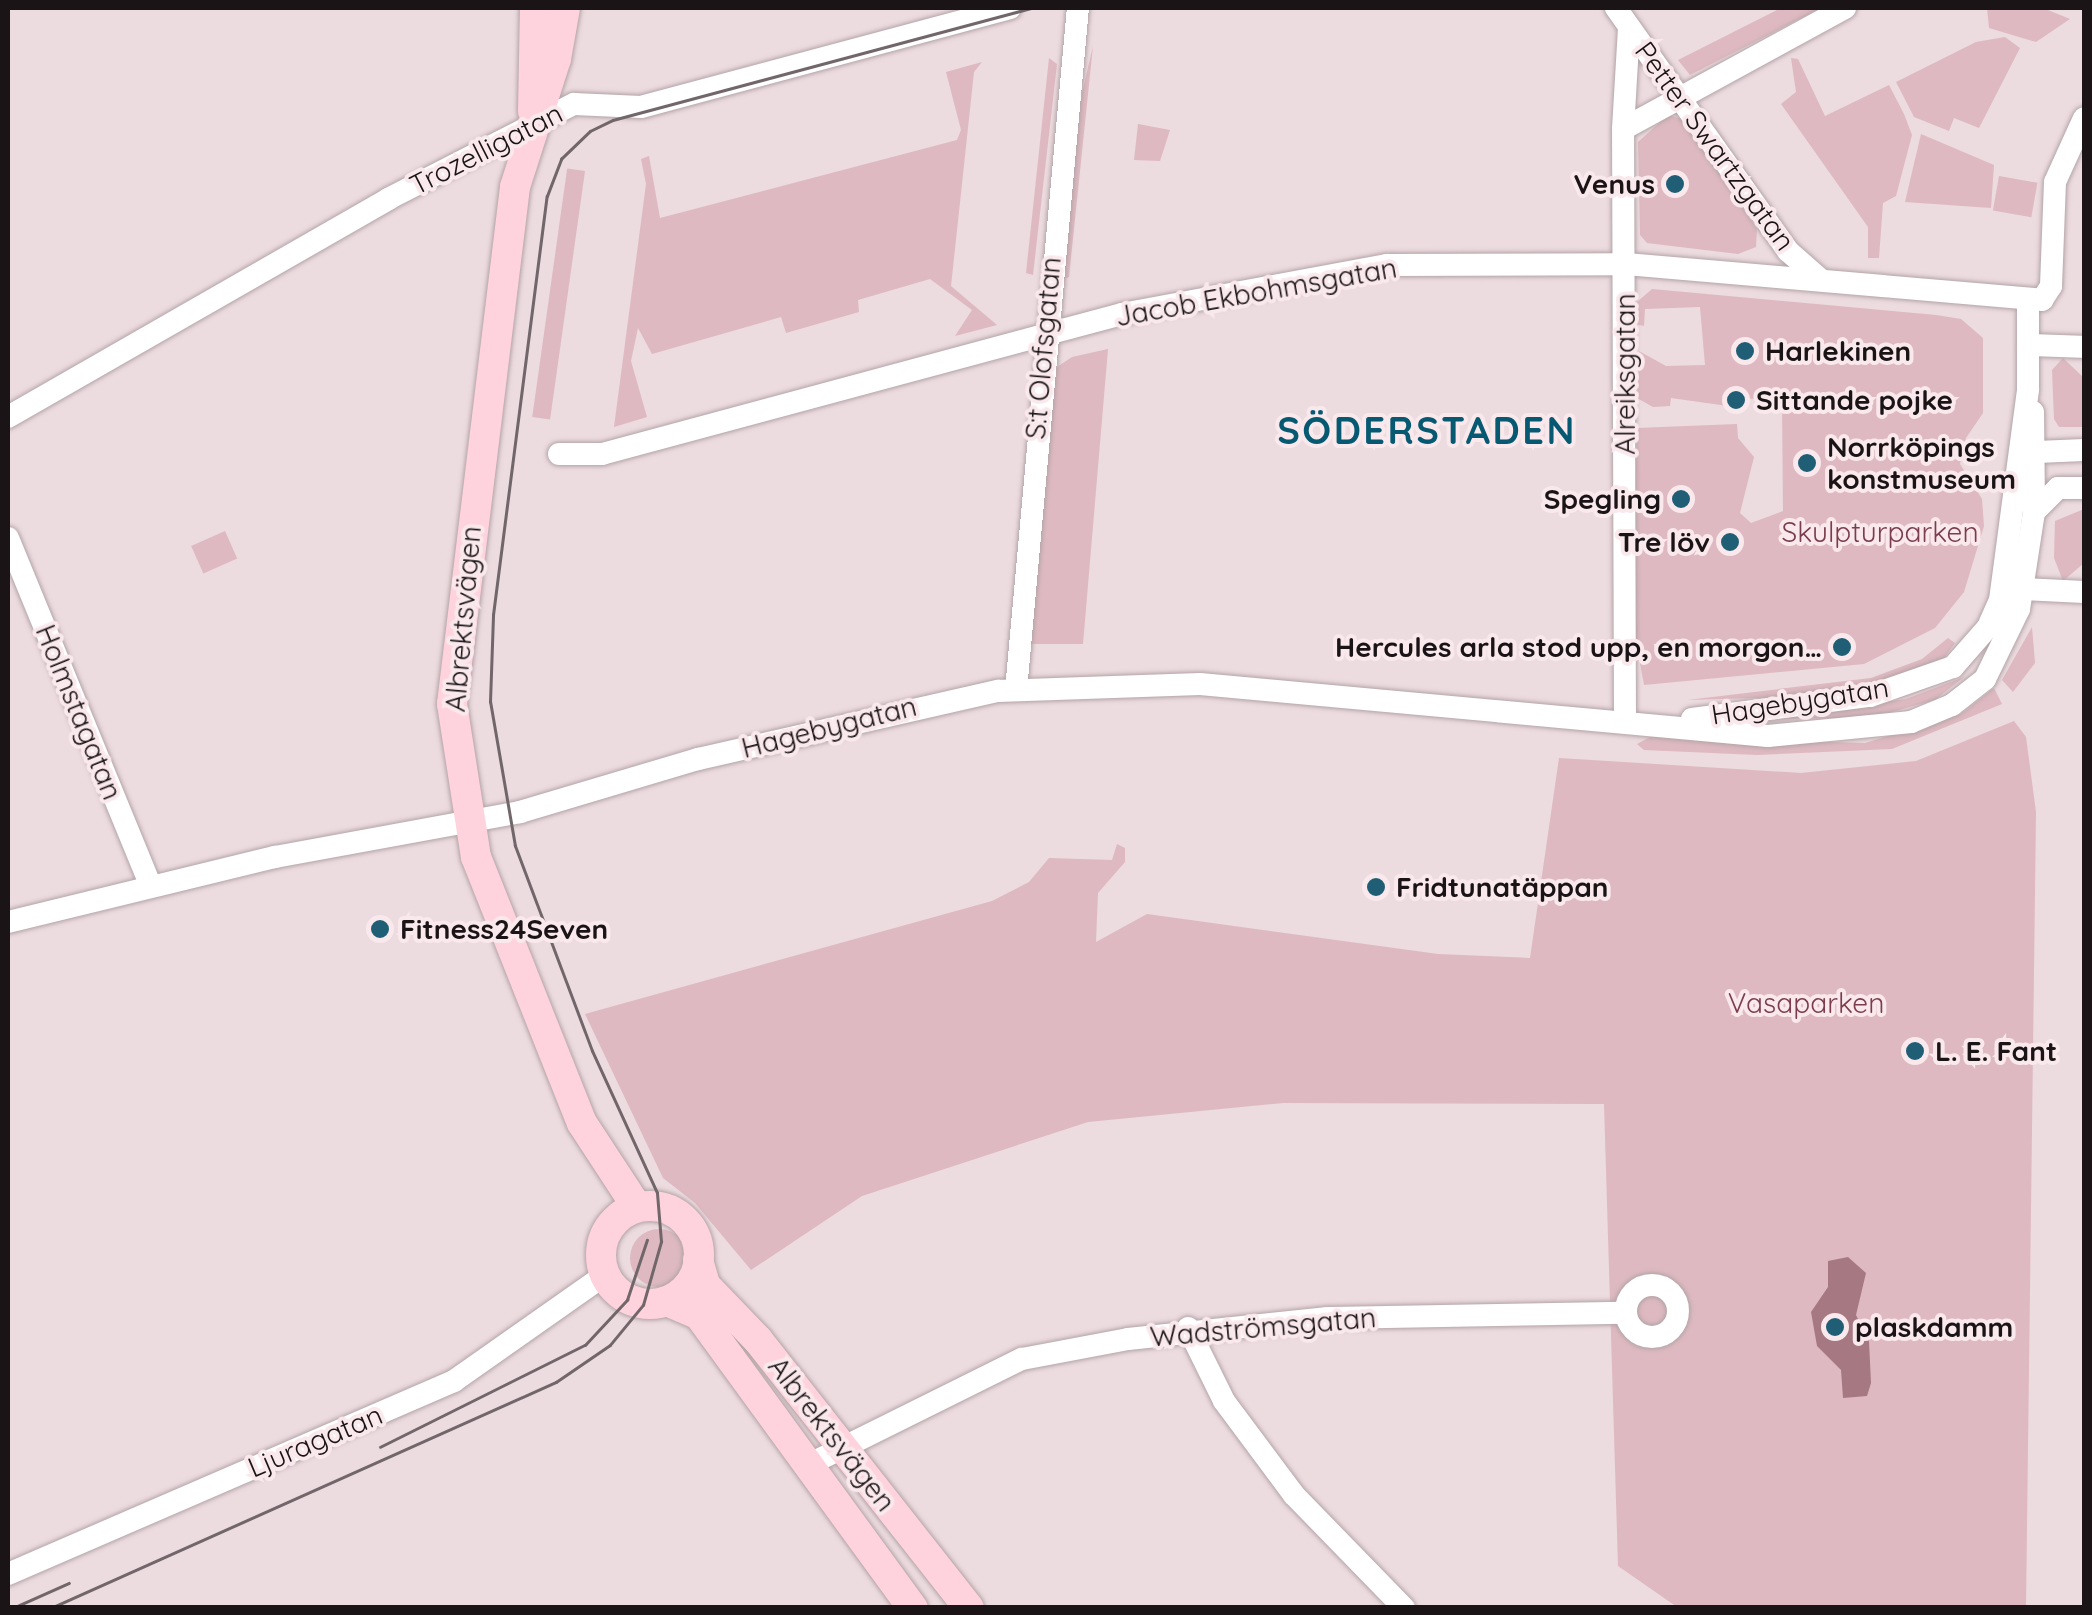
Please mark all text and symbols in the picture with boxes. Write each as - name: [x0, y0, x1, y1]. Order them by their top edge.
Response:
- street label: Petter Swartzgatan: [1628, 35, 1802, 257]
- street label: Trozelligatan: [404, 96, 568, 202]
- place label: Venus: [1574, 167, 1655, 201]
- marker: Venus: [1664, 173, 1686, 195]
- street label: Jacob Ekbohmsgatan: [1113, 251, 1399, 333]
- street label: S:t Olofsgatan: [1018, 255, 1068, 441]
- street label: Alreiksgatan: [1608, 293, 1642, 455]
- place label: Harlekinen: [1765, 334, 1911, 368]
- marker: Harlekinen: [1734, 340, 1756, 362]
- place label: Sittande pojke: [1756, 383, 1953, 417]
- marker: Sittande pojke: [1725, 389, 1747, 411]
- district label: SÖDERSTADEN: [1277, 408, 1577, 454]
- place label: Norrköpings konstmuseum: [1827, 430, 2016, 496]
- marker: Norrköpings konstmuseum: [1796, 452, 1818, 474]
- place label: Spegling: [1544, 482, 1661, 516]
- marker: Spegling: [1670, 488, 1692, 510]
- park label: Skulpturparken: [1781, 515, 1979, 549]
- street label: Albrektsvägen: [438, 525, 488, 713]
- place label: Tre löv: [1618, 525, 1710, 559]
- marker: Tre löv: [1719, 531, 1741, 553]
- street label: Holmstagatan: [29, 620, 129, 804]
- place label: Hercules arla stod upp, en morgon…: [1335, 630, 1822, 664]
- marker: Hercules arla stod upp, en morgon…: [1831, 636, 1853, 658]
- street label: Hagebygatan: [1709, 670, 1891, 732]
- street label: Hagebygatan: [738, 689, 920, 765]
- place label: Fridtunatäppan: [1396, 870, 1608, 904]
- marker: Fridtunatäppan: [1365, 876, 1387, 898]
- place label: Fitness24Seven: [400, 912, 608, 946]
- marker: Fitness24Seven: [369, 918, 391, 940]
- park label: Vasaparken: [1728, 986, 1884, 1020]
- place label: L. E. Fant: [1935, 1034, 2057, 1068]
- marker: L. E. Fant: [1904, 1040, 1926, 1062]
- street label: Wadströmsgatan: [1149, 1300, 1377, 1354]
- place label: plaskdamm: [1855, 1310, 2013, 1344]
- marker: plaskdamm: [1824, 1316, 1846, 1338]
- street label: Albrektsvägen: [761, 1350, 903, 1518]
- street label: Ljuragatan: [243, 1398, 387, 1484]

